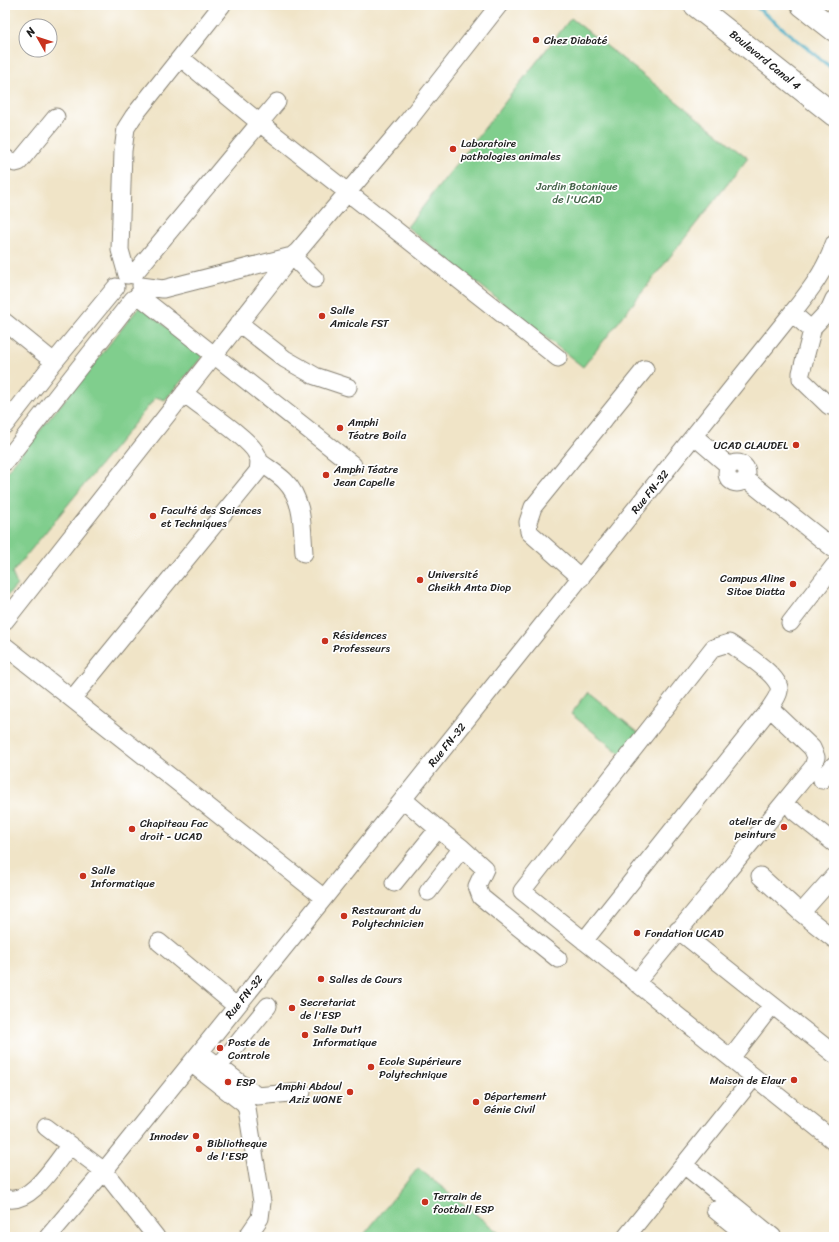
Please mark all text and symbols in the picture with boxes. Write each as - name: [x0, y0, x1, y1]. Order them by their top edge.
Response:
- north arrow: [18, 18, 58, 58]
- text: N: [20, 23, 41, 42]
- street label: Boulevard Canal 4: [725, 25, 805, 95]
- place label: Chez Diabaté: [544, 31, 608, 50]
- marker: Chez Diabaté: [531, 35, 541, 45]
- place label: Laboratoire pathologies animales: [460, 134, 562, 166]
- marker: Laboratoire pathologies animales: [448, 144, 458, 154]
- park label: Jardin Botanique de l'UCAD: [535, 177, 618, 209]
- place label: Salle Amicale FST: [329, 301, 389, 333]
- marker: Salle Amicale FST: [317, 311, 327, 321]
- place label: Amphi Téatre Boila: [347, 413, 407, 445]
- marker: Amphi Téatre Boila: [335, 423, 345, 433]
- place label: UCAD CLAUDEL: [713, 436, 789, 455]
- marker: UCAD CLAUDEL: [791, 440, 801, 450]
- place label: Amphi Téatre Jean Capelle: [333, 460, 399, 492]
- street label: Rue FN-32: [626, 465, 674, 518]
- marker: Amphi Téatre Jean Capelle: [321, 470, 331, 480]
- place label: Faculté des Sciences et Techniques: [161, 501, 262, 533]
- marker: Faculté des Sciences et Techniques: [148, 511, 158, 521]
- place label: Université Cheikh Anta Diop: [428, 565, 511, 597]
- place label: Campus Aline Sitoe Diatta: [720, 569, 785, 601]
- marker: Université Cheikh Anta Diop: [415, 575, 425, 585]
- marker: Campus Aline Sitoe Diatta: [788, 579, 798, 589]
- place label: Résidences Professeurs: [333, 626, 390, 658]
- marker: Résidences Professeurs: [320, 636, 330, 646]
- street label: Rue FN-32: [423, 718, 471, 771]
- place label: atelier de peinture: [729, 812, 776, 844]
- place label: Chapiteau Fac droit - UCAD: [140, 814, 209, 846]
- marker: atelier de peinture: [779, 822, 789, 832]
- marker: Chapiteau Fac droit - UCAD: [127, 824, 137, 834]
- place label: Salle Informatique: [90, 861, 155, 893]
- marker: Salle Informatique: [78, 871, 88, 881]
- place label: Restaurant du Polytechnicien: [352, 901, 424, 933]
- marker: Restaurant du Polytechnicien: [339, 911, 349, 921]
- place label: Fondation UCAD: [645, 924, 724, 943]
- marker: Fondation UCAD: [632, 928, 642, 938]
- street label: Rue FN-32: [220, 970, 268, 1023]
- place label: Salles de Cours: [329, 970, 403, 989]
- marker: Salles de Cours: [316, 974, 326, 984]
- place label: Secretariat de l'ESP: [300, 993, 356, 1025]
- marker: Secretariat de l'ESP: [287, 1003, 297, 1013]
- place label: Salle Dut1 Informatique: [312, 1020, 377, 1052]
- marker: Salle Dut1 Informatique: [300, 1030, 310, 1040]
- place label: Poste de Controle: [228, 1033, 270, 1065]
- marker: Poste de Controle: [215, 1043, 225, 1053]
- place label: Ecole Supérieure Polytechnique: [379, 1052, 462, 1084]
- marker: Ecole Supérieure Polytechnique: [366, 1062, 376, 1072]
- place label: Maison de Elaur: [710, 1071, 787, 1090]
- place label: ESP: [236, 1073, 256, 1092]
- marker: Maison de Elaur: [789, 1075, 799, 1085]
- marker: ESP: [223, 1077, 233, 1087]
- place label: Amphi Abdoul Aziz WONE: [274, 1077, 343, 1109]
- marker: Amphi Abdoul Aziz WONE: [345, 1087, 355, 1097]
- place label: Département Génie Civil: [484, 1087, 547, 1119]
- marker: Département Génie Civil: [471, 1097, 481, 1107]
- place label: Innodev: [149, 1127, 189, 1146]
- marker: Innodev: [191, 1131, 201, 1141]
- place label: Bibliotheque de l'ESP: [207, 1134, 268, 1166]
- marker: Bibliotheque de l'ESP: [194, 1144, 204, 1154]
- place label: Terrain de football ESP: [433, 1187, 494, 1219]
- marker: Terrain de football ESP: [420, 1197, 430, 1207]

